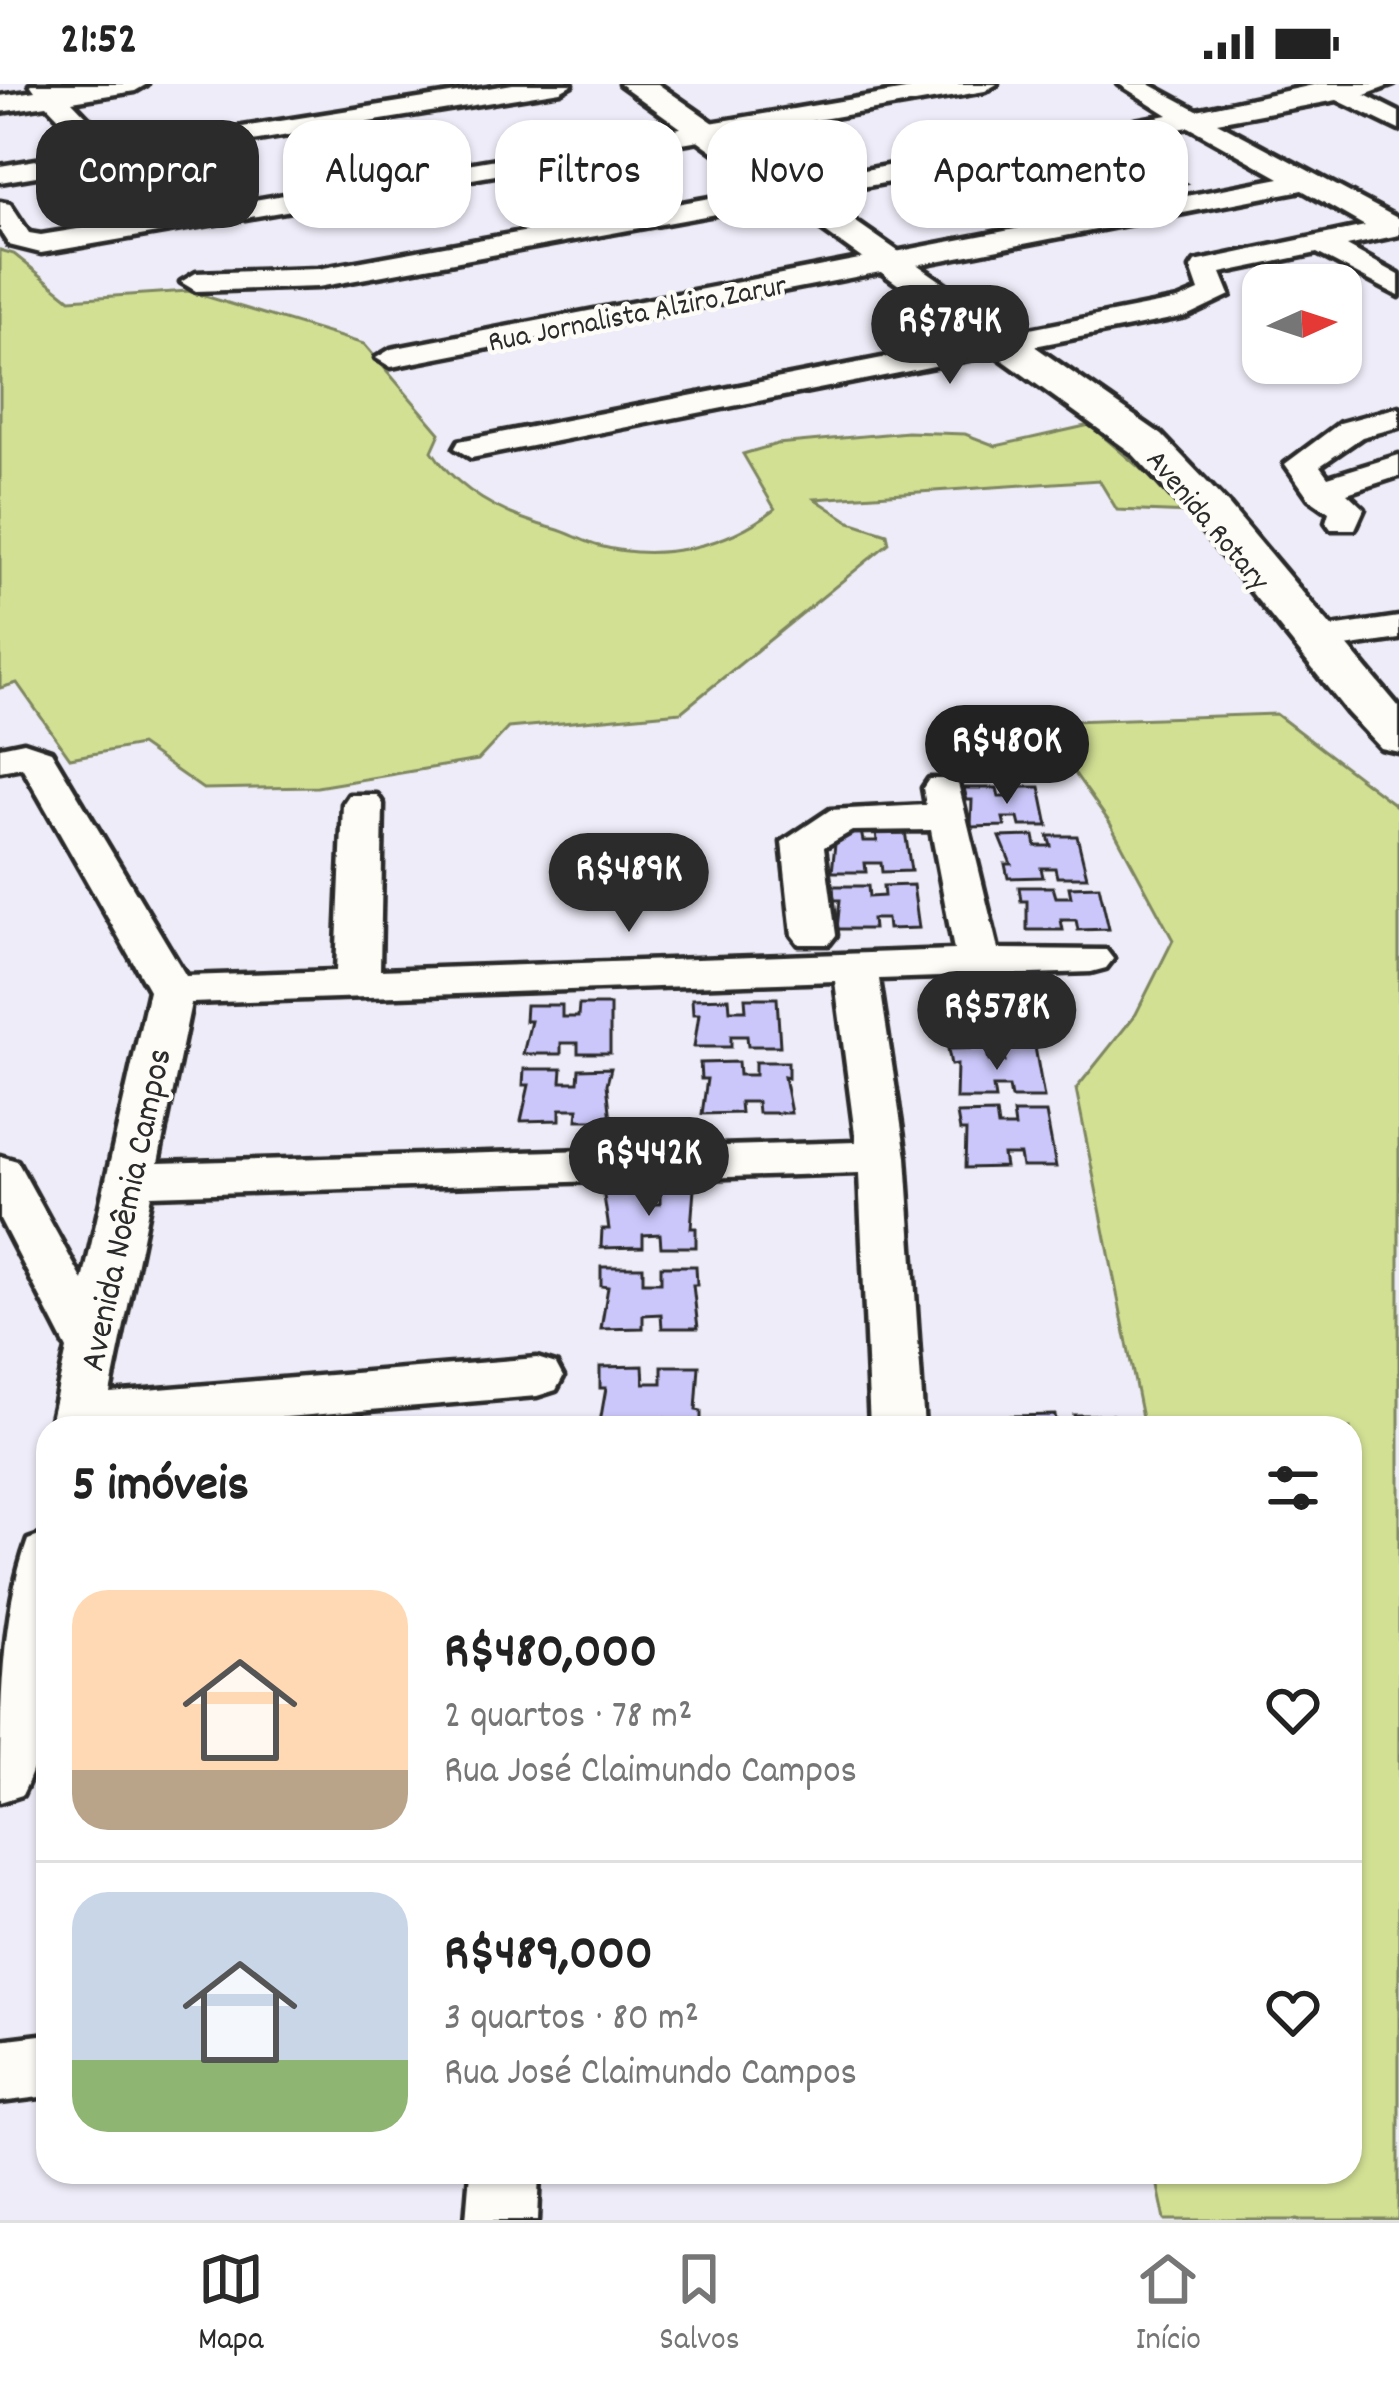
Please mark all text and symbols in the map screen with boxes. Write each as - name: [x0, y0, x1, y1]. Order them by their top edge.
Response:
- text: 21:52: [60, 10, 138, 74]
- chip: Comprar: [36, 120, 259, 228]
- chip: Alugar: [283, 120, 471, 228]
- chip: Filtros: [495, 120, 683, 228]
- chip: Novo: [707, 120, 867, 228]
- chip: Apartamento: [891, 120, 1188, 228]
- north arrow: [1242, 264, 1362, 384]
- map controls: [1242, 264, 1362, 384]
- street label: Rua Jornalista Alziro Zarur: [485, 266, 791, 366]
- pin: R$784K: [852, 285, 1048, 387]
- text: R$784K: [898, 296, 1002, 351]
- street label: Avenida Rotary: [1134, 442, 1278, 603]
- pin: R$480K: [909, 705, 1105, 807]
- text: R$480K: [952, 716, 1062, 771]
- pin: R$489K: [531, 833, 727, 935]
- text: R$489K: [576, 844, 682, 899]
- pin: R$578K: [899, 971, 1095, 1073]
- text: R$578K: [944, 982, 1050, 1037]
- street label: Avenida Noêmia Campos: [69, 1044, 188, 1376]
- pin: R$442K: [551, 1117, 747, 1219]
- text: R$442K: [596, 1128, 702, 1183]
- text: 5 imóveis: [72, 1452, 249, 1524]
- icon: filters: [1260, 1455, 1326, 1521]
- text: R$480,000: [444, 1619, 657, 1691]
- icon: home: [168, 1638, 312, 1782]
- icon: heart: [1260, 1677, 1326, 1743]
- text: 2 quartos · 78 m²: [444, 1691, 692, 1746]
- text: Rua José Claimundo Campos: [444, 1746, 857, 1801]
- text: R$489,000: [444, 1921, 653, 1993]
- icon: home: [168, 1940, 312, 2084]
- icon: heart: [1260, 1979, 1326, 2045]
- text: 3 quartos · 80 m²: [444, 1993, 699, 2048]
- text: Rua José Claimundo Campos: [444, 2048, 857, 2103]
- tab: Mapa: [198, 2246, 264, 2365]
- tab: Salvos: [659, 2246, 740, 2365]
- tab: Início: [1135, 2246, 1201, 2365]

